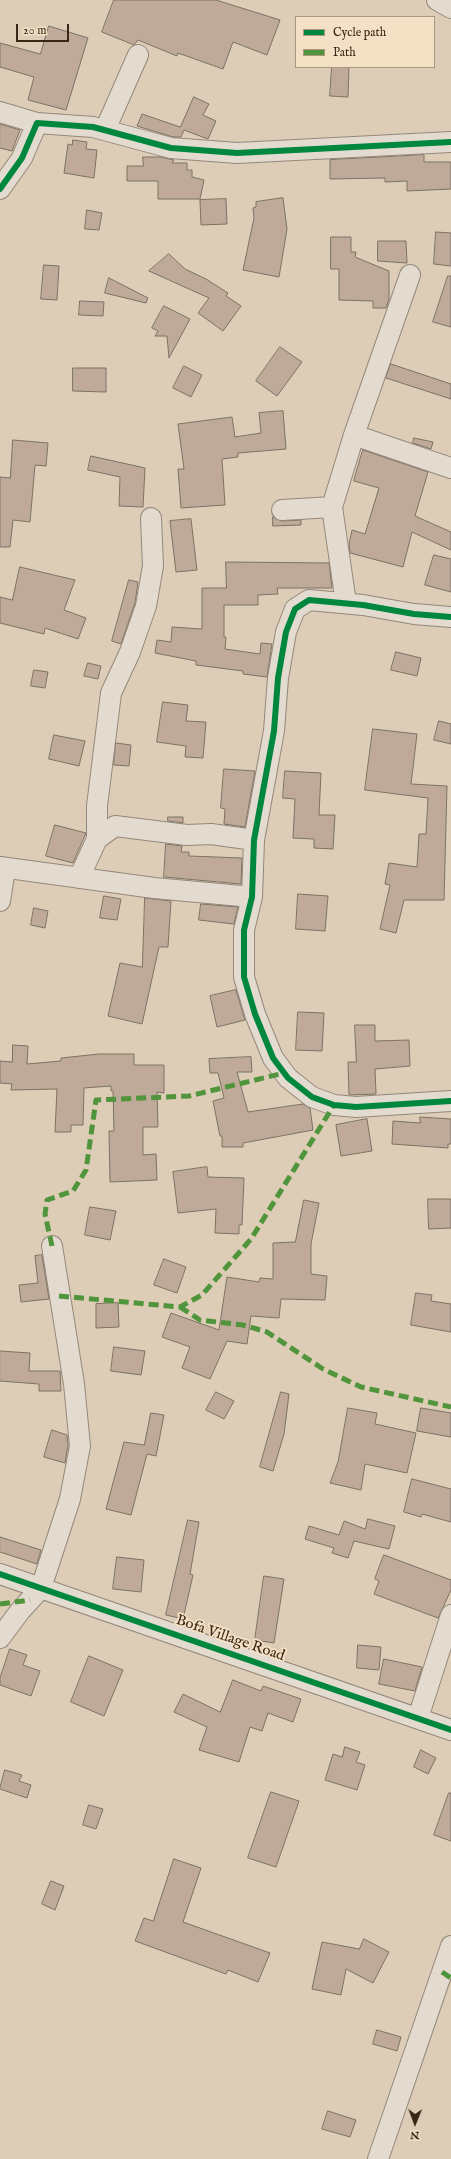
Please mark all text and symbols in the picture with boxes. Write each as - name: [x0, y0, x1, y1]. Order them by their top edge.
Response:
- scale bar: [18, 16, 71, 42]
- legend: [295, 16, 435, 68]
- text: 20 m: [23, 23, 46, 38]
- text: Cycle path: [333, 25, 386, 40]
- text: Path: [333, 45, 356, 60]
- street label: Bofa Village Road: [173, 1612, 287, 1666]
- north arrow: [395, 2103, 435, 2143]
- text: N: [410, 2128, 420, 2142]

